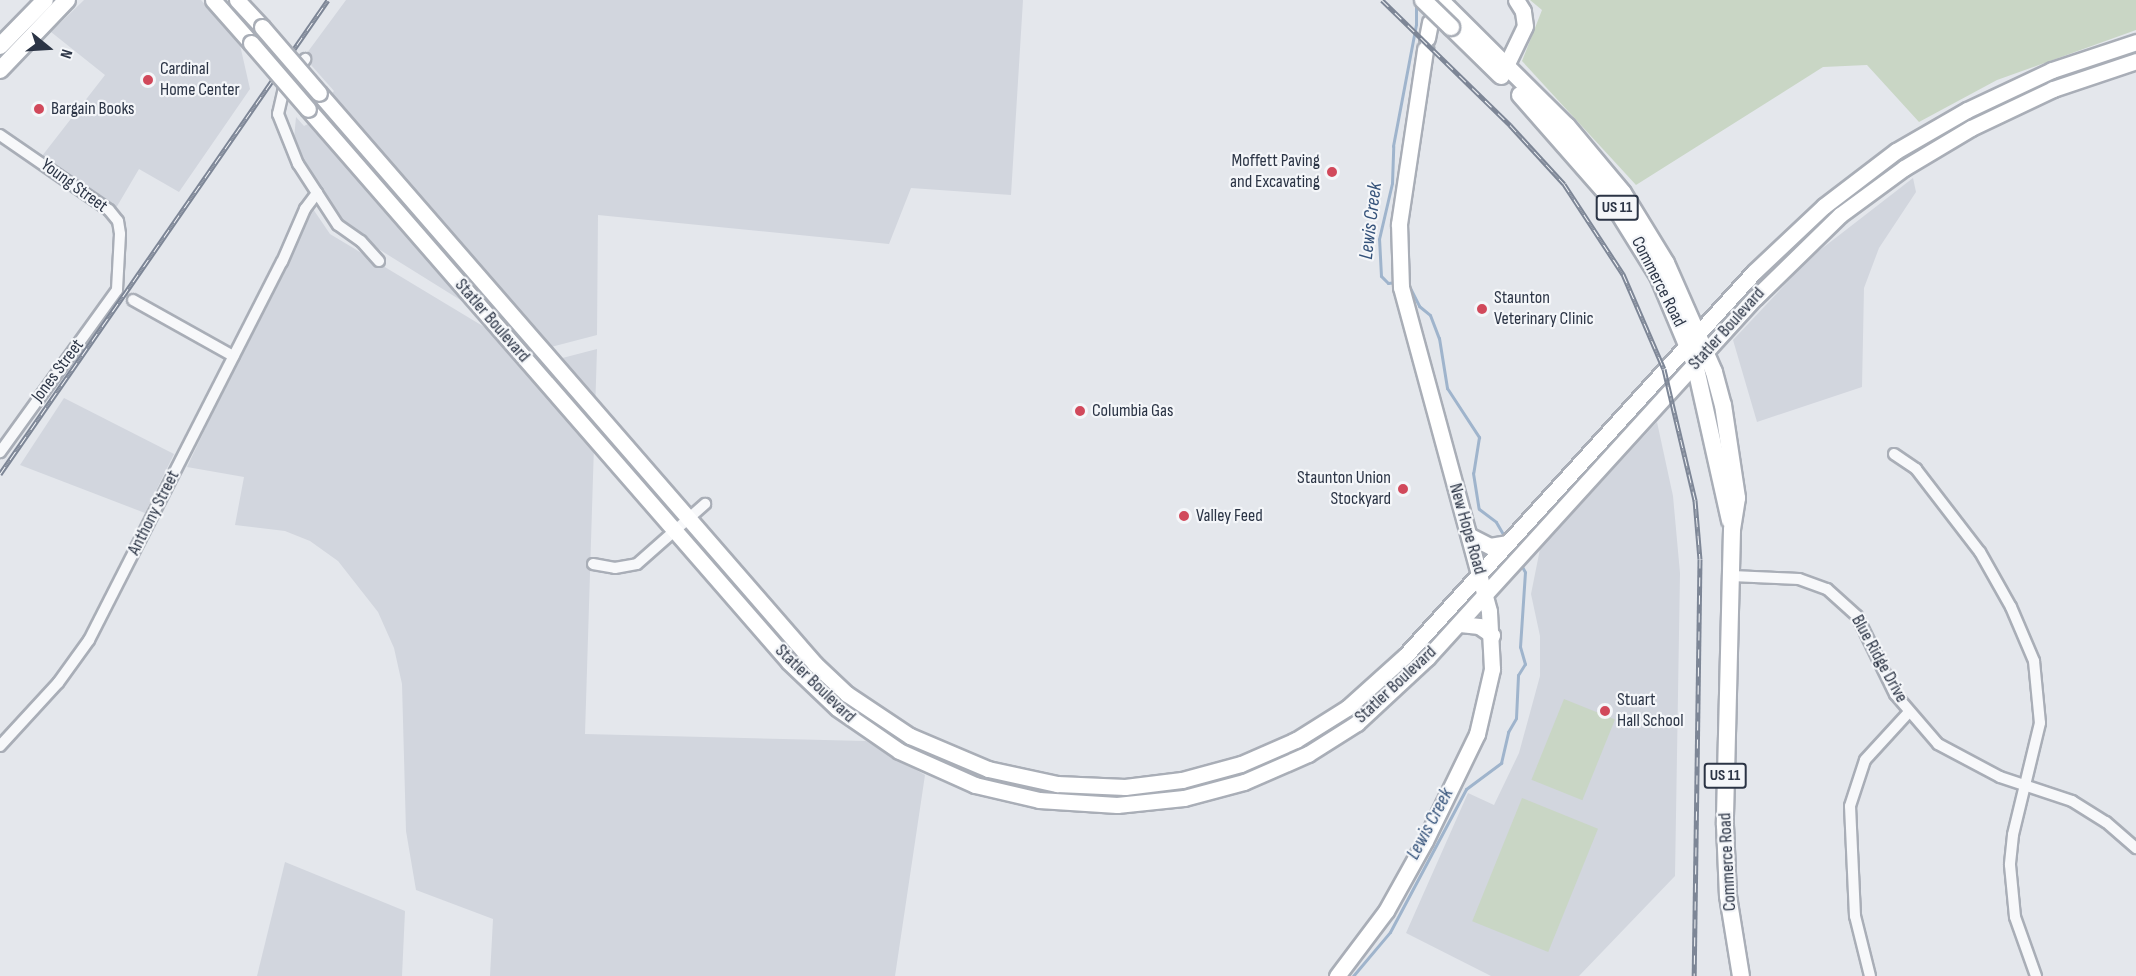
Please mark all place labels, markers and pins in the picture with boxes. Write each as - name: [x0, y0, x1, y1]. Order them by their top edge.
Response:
- place label: Cardinal Home Center: [160, 59, 240, 101]
- marker: Cardinal Home Center: [141, 73, 155, 87]
- place label: Bargain Books: [51, 98, 135, 120]
- marker: Bargain Books: [32, 102, 46, 116]
- place label: Moffett Paving and Excavating: [1230, 151, 1320, 194]
- marker: Moffett Paving and Excavating: [1325, 165, 1339, 179]
- place label: Staunton Veterinary Clinic: [1494, 288, 1594, 330]
- marker: Staunton Veterinary Clinic: [1475, 302, 1489, 316]
- place label: Columbia Gas: [1092, 400, 1173, 422]
- marker: Columbia Gas: [1073, 404, 1087, 418]
- place label: Staunton Union Stockyard: [1297, 468, 1391, 510]
- marker: Staunton Union Stockyard: [1396, 482, 1410, 496]
- place label: Valley Feed: [1196, 505, 1263, 527]
- marker: Valley Feed: [1177, 509, 1191, 523]
- place label: Stuart Hall School: [1617, 690, 1684, 732]
- marker: Stuart Hall School: [1598, 704, 1612, 718]

